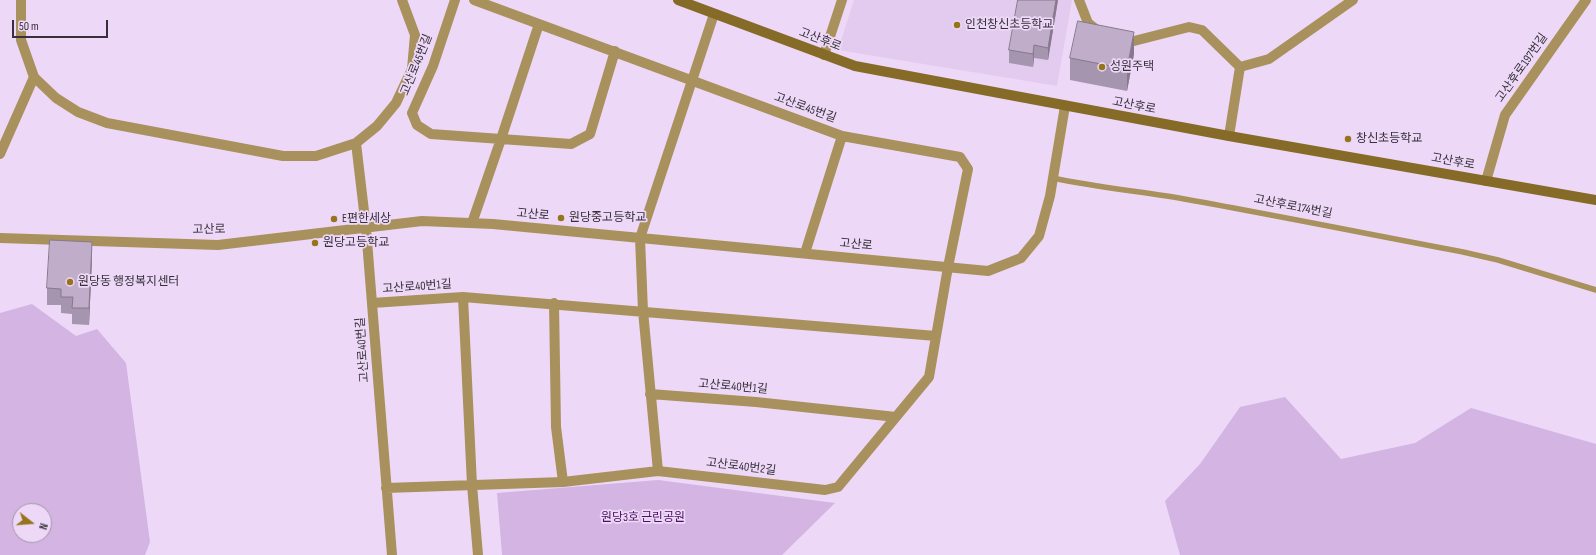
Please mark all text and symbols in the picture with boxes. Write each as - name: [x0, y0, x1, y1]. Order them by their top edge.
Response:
- scale bar: [14, 12, 110, 38]
- place label: 인천창신초등학교: [965, 18, 1053, 32]
- text: 50 m: [19, 19, 39, 34]
- marker: 인천창신초등학교: [952, 20, 962, 30]
- street label: 고산후로: [797, 25, 843, 55]
- street label: 고산후로197번길: [1493, 31, 1551, 105]
- street label: 고산로45번길: [398, 32, 436, 98]
- place label: 성원주택: [1110, 60, 1154, 74]
- marker: 성원주택: [1097, 62, 1107, 72]
- street label: 고산로45번길: [772, 90, 838, 126]
- street label: 고산후로: [1111, 95, 1157, 117]
- place label: 창신초등학교: [1356, 132, 1422, 146]
- marker: 창신초등학교: [1343, 134, 1353, 144]
- street label: 고산후로: [1430, 151, 1476, 173]
- street label: 고산후로174번길: [1253, 192, 1333, 222]
- street label: 고산로: [516, 206, 550, 224]
- place label: 원당중고등학교: [569, 211, 646, 225]
- place label: E편한세상: [342, 212, 391, 226]
- marker: 원당중고등학교: [556, 213, 566, 223]
- marker: E편한세상: [329, 214, 339, 224]
- street label: 고산로: [192, 223, 226, 237]
- place label: 원당고등학교: [323, 236, 389, 250]
- street label: 고산로: [839, 236, 873, 254]
- marker: 원당고등학교: [310, 238, 320, 248]
- place label: 원당동 행정복지센터: [78, 275, 179, 289]
- marker: 원당동 행정복지센터: [65, 277, 75, 287]
- street label: 고산로40번1길: [382, 277, 452, 297]
- street label: 고산로40번길: [354, 317, 372, 383]
- street label: 고산로40번1길: [698, 377, 768, 397]
- street label: 고산로40번2길: [705, 456, 777, 478]
- north arrow: [12, 503, 52, 543]
- park label: 원당3호 근린공원: [601, 511, 685, 525]
- text: N: [36, 522, 50, 531]

